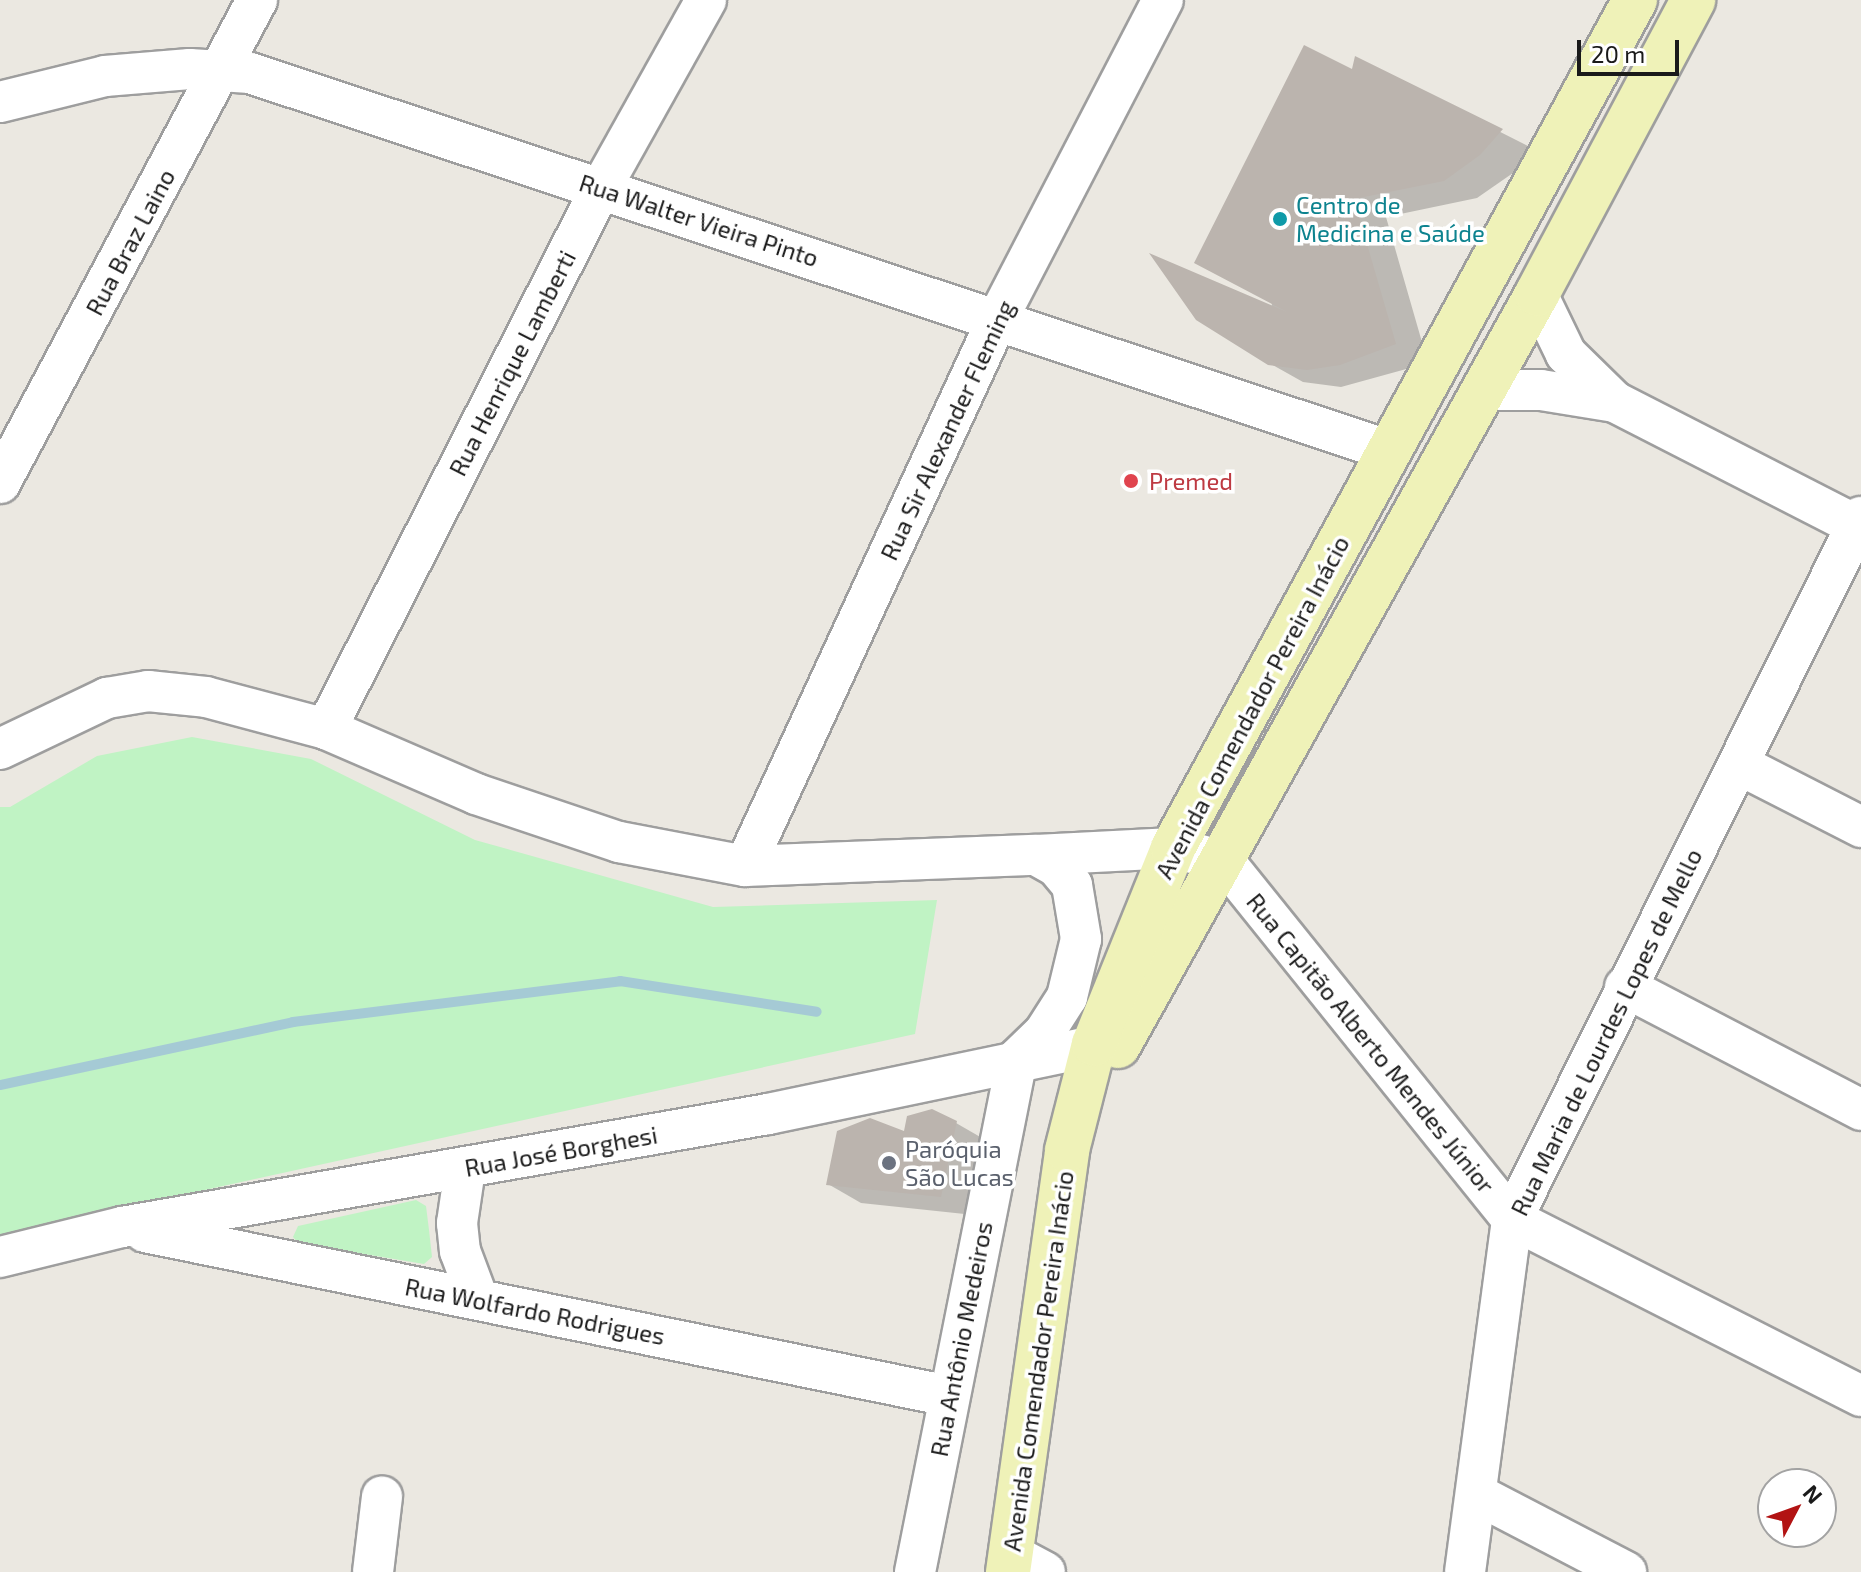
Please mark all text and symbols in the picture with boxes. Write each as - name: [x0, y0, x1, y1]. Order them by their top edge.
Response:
- scale bar: [1581, 24, 1683, 74]
- text: 20 m: [1591, 39, 1645, 68]
- street label: Rua Braz Laino: [79, 164, 181, 320]
- street label: Rua Walter Vieira Pinto: [575, 168, 823, 272]
- place label: Centro de Medicina e Saúde: [1296, 191, 1485, 247]
- marker: Centro de Medicina e Saúde: [1271, 210, 1289, 228]
- street label: Rua Henrique Lamberti: [443, 246, 581, 480]
- street label: Rua Sir Alexander Fleming: [874, 295, 1020, 565]
- place label: Premed: [1149, 467, 1233, 495]
- marker: Premed: [1120, 470, 1142, 492]
- street label: Avenida Comendador Pereira Inácio: [1149, 531, 1355, 883]
- street label: Rua Maria de Lourdes Lopes de Mello: [1504, 844, 1708, 1220]
- street label: Rua Capitão Alberto Mendes Júnior: [1241, 887, 1501, 1199]
- street label: Rua José Borghesi: [462, 1120, 660, 1182]
- place label: Paróquia São Lucas: [905, 1135, 1014, 1191]
- marker: Paróquia São Lucas: [880, 1154, 898, 1172]
- street label: Avenida Comendador Pereira Inácio: [997, 1169, 1079, 1553]
- street label: Rua Antônio Medeiros: [924, 1219, 998, 1459]
- street label: Rua Wolfardo Rodrigues: [403, 1272, 667, 1350]
- north arrow: [1757, 1468, 1837, 1548]
- text: N: [1799, 1479, 1829, 1508]

